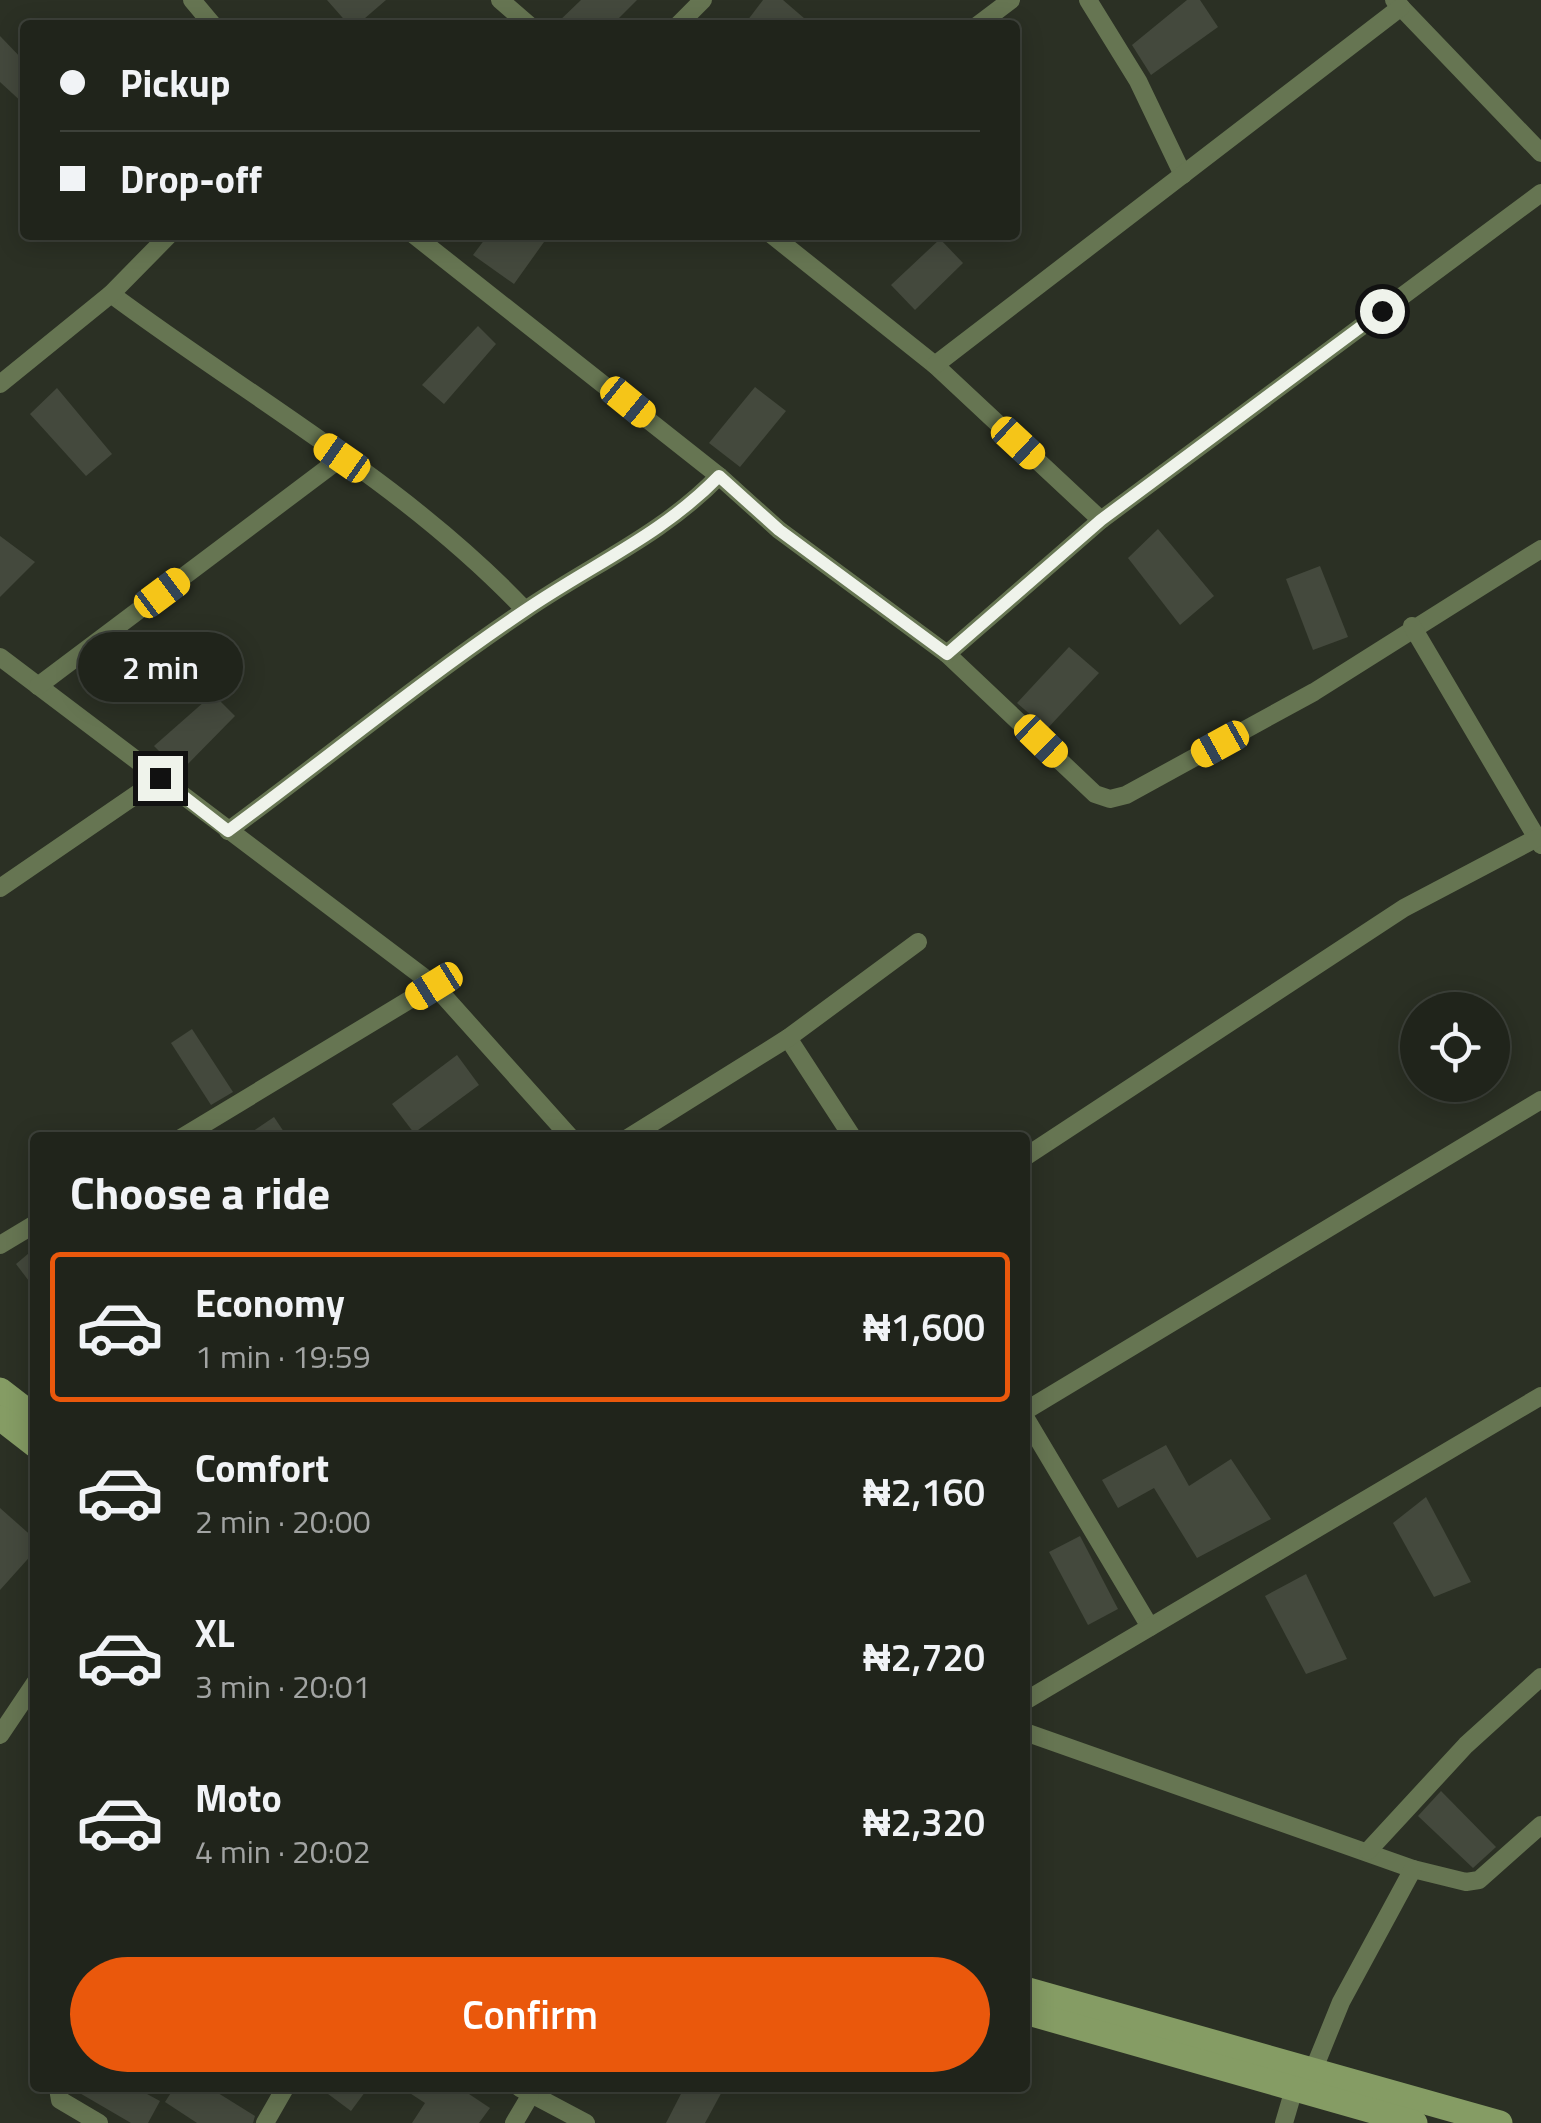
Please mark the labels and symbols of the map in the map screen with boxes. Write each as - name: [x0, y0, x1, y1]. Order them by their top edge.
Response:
- route start: [1360, 289, 1405, 334]
- car: [595, 371, 661, 433]
- car: [986, 412, 1050, 474]
- car: [309, 429, 375, 487]
- car: [129, 563, 195, 623]
- callout: 2 min: [78, 633, 242, 703]
- car: [1009, 709, 1073, 773]
- car: [1186, 716, 1254, 772]
- route end: [138, 756, 183, 801]
- car: [401, 957, 467, 1015]

